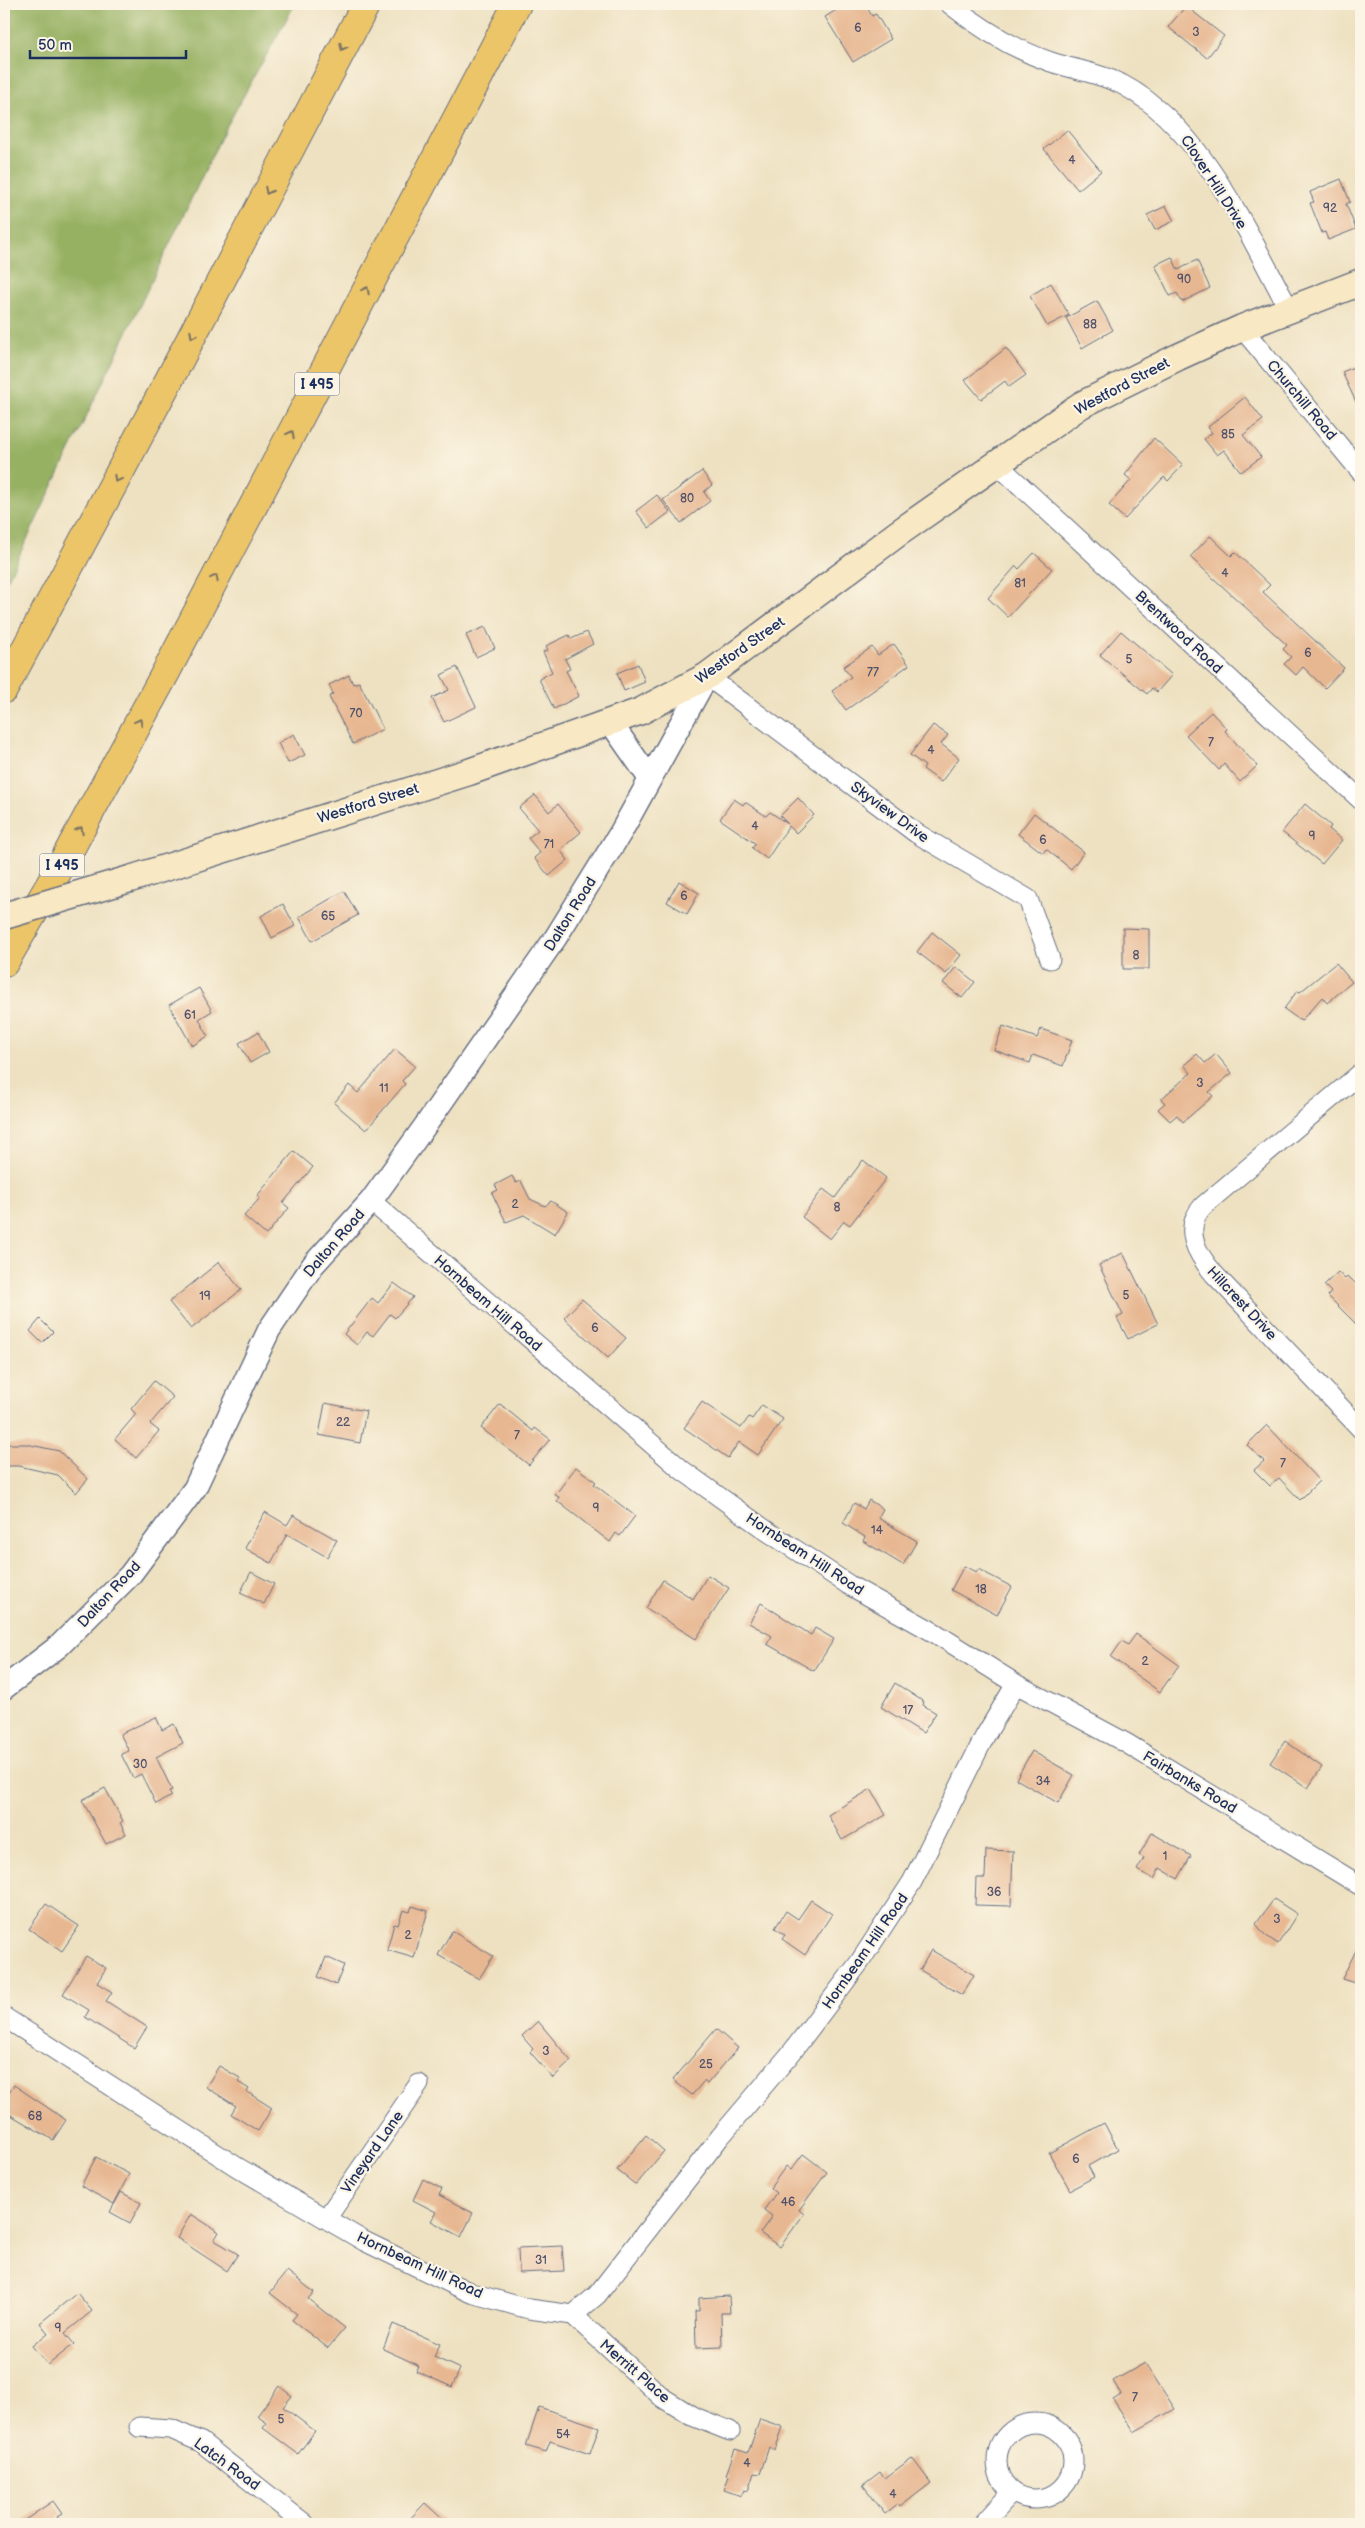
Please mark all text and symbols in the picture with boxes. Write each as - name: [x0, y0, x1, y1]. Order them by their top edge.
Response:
- house number: 6: [854, 21, 862, 36]
- house number: 3: [1192, 25, 1200, 40]
- scale bar: [30, 28, 186, 60]
- text: 50 m: [38, 36, 72, 55]
- one-way arrow: [339, 42, 349, 51]
- street label: Clover Hill Drive: [1176, 132, 1251, 233]
- house number: 4: [1068, 153, 1076, 168]
- one-way arrow: [264, 185, 274, 194]
- house number: 92: [1323, 201, 1337, 216]
- house number: 90: [1177, 272, 1191, 287]
- one-way arrow: [360, 286, 370, 295]
- house number: 88: [1083, 317, 1097, 332]
- one-way arrow: [189, 330, 199, 339]
- street label: Westford Street: [1071, 353, 1173, 419]
- street label: Churchill Road: [1262, 356, 1341, 444]
- road number: I 495: [294, 372, 340, 396]
- house number: 85: [1221, 427, 1235, 442]
- one-way arrow: [285, 430, 295, 439]
- one-way arrow: [113, 473, 123, 482]
- house number: 80: [680, 491, 694, 506]
- house number: 4: [1221, 566, 1229, 581]
- one-way arrow: [209, 574, 219, 583]
- house number: 81: [1014, 576, 1026, 591]
- street label: Brentwood Road: [1131, 587, 1227, 678]
- street label: Westford Street: [692, 612, 789, 688]
- house number: 6: [1304, 646, 1312, 661]
- house number: 5: [1126, 652, 1133, 667]
- house number: 77: [867, 665, 879, 680]
- house number: 70: [350, 706, 362, 721]
- one-way arrow: [133, 718, 143, 727]
- house number: 7: [1208, 735, 1214, 750]
- house number: 4: [927, 743, 935, 758]
- street label: Skyview Drive: [847, 777, 933, 847]
- street label: Westford Street: [315, 779, 421, 828]
- house number: 4: [751, 819, 759, 834]
- one-way arrow: [74, 827, 84, 836]
- house number: 9: [1309, 829, 1316, 844]
- house number: 6: [1039, 833, 1047, 848]
- house number: 71: [544, 837, 554, 852]
- road number: I 495: [40, 854, 84, 876]
- street label: Dalton Road: [540, 874, 601, 955]
- house number: 6: [680, 889, 688, 904]
- house number: 65: [321, 909, 335, 924]
- house number: 8: [1133, 948, 1140, 963]
- house number: 61: [184, 1008, 196, 1023]
- house number: 3: [1196, 1076, 1204, 1091]
- house number: 11: [379, 1081, 389, 1096]
- house number: 2: [511, 1197, 519, 1212]
- house number: 8: [834, 1200, 841, 1215]
- street label: Dalton Road: [300, 1205, 369, 1281]
- street label: Hornbeam Hill Road: [430, 1251, 546, 1356]
- street label: Hillcrest Drive: [1202, 1262, 1281, 1344]
- house number: 5: [1123, 1288, 1130, 1303]
- house number: 19: [199, 1289, 211, 1304]
- house number: 6: [591, 1321, 599, 1336]
- house number: 22: [336, 1415, 350, 1430]
- house number: 7: [514, 1428, 520, 1443]
- house number: 7: [1280, 1456, 1286, 1471]
- house number: 9: [593, 1501, 600, 1516]
- street label: Hornbeam Hill Road: [742, 1509, 867, 1600]
- house number: 14: [871, 1523, 884, 1538]
- street label: Dalton Road: [74, 1557, 145, 1632]
- house number: 18: [975, 1582, 987, 1597]
- house number: 2: [1141, 1654, 1149, 1669]
- house number: 17: [903, 1703, 913, 1718]
- street label: Fairbanks Road: [1139, 1747, 1240, 1818]
- house number: 30: [133, 1757, 147, 1772]
- house number: 34: [1036, 1774, 1051, 1789]
- house number: 1: [1163, 1849, 1167, 1864]
- house number: 36: [987, 1885, 1001, 1900]
- street label: Hornbeam Hill Road: [818, 1890, 913, 2013]
- house number: 3: [1273, 1912, 1281, 1927]
- house number: 2: [404, 1928, 412, 1943]
- house number: 3: [542, 2044, 550, 2059]
- house number: 25: [699, 2057, 713, 2072]
- street label: Vineyard Lane: [337, 2107, 408, 2197]
- house number: 68: [28, 2109, 42, 2124]
- house number: 6: [1072, 2152, 1080, 2167]
- house number: 46: [781, 2195, 795, 2210]
- street label: Hornbeam Hill Road: [354, 2228, 486, 2303]
- house number: 31: [535, 2253, 547, 2268]
- house number: 9: [55, 2321, 62, 2336]
- street label: Merritt Place: [595, 2336, 674, 2407]
- house number: 7: [1132, 2390, 1138, 2405]
- house number: 5: [278, 2412, 285, 2427]
- house number: 54: [556, 2427, 571, 2442]
- street label: Latch Road: [190, 2434, 264, 2495]
- house number: 4: [743, 2456, 751, 2471]
- house number: 4: [889, 2487, 897, 2502]

